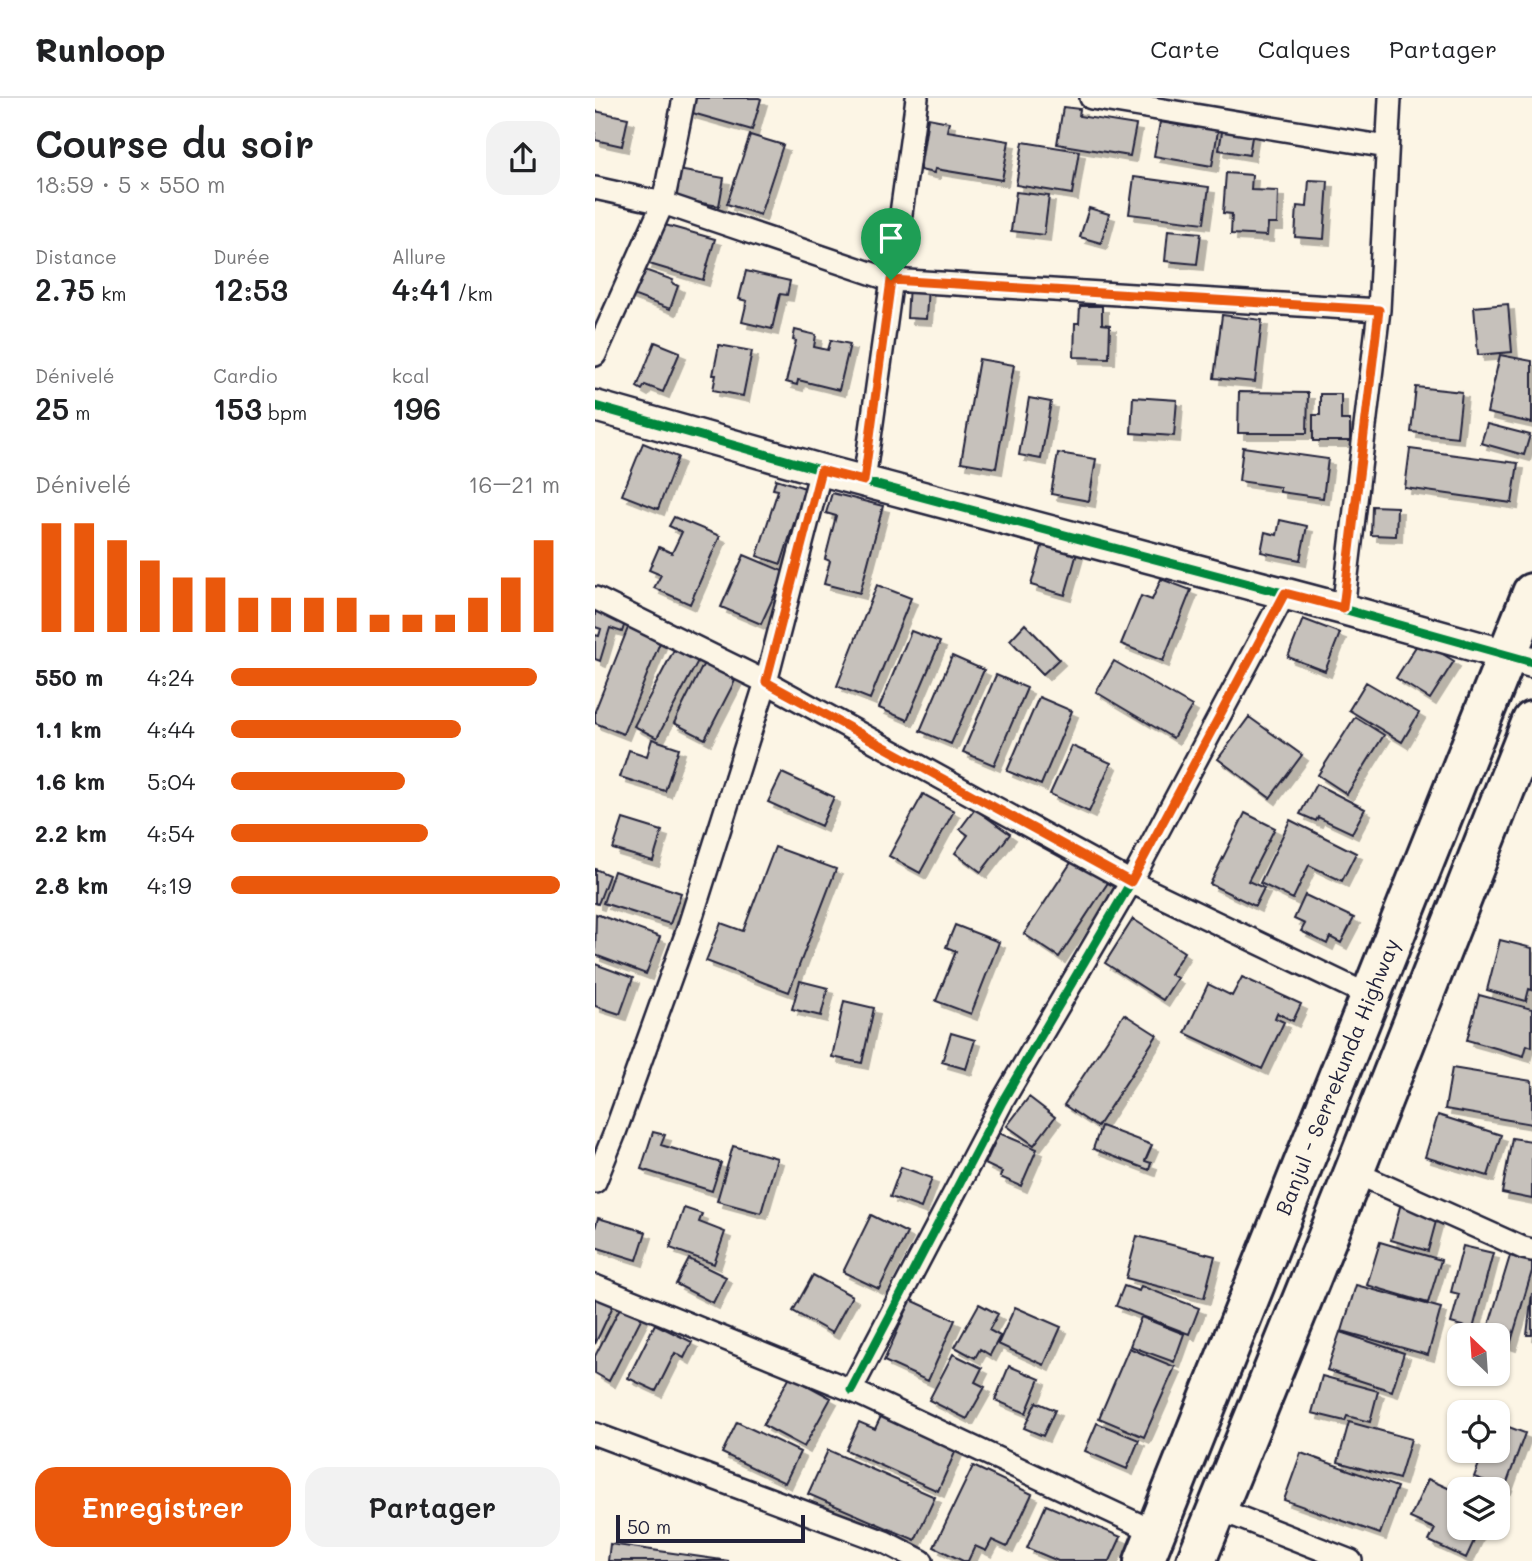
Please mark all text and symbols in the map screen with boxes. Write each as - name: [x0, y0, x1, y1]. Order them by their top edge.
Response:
- text: Runloop: [35, 27, 165, 70]
- text: Carte: [1150, 33, 1220, 64]
- text: Calques: [1258, 33, 1351, 64]
- text: Partager: [1389, 33, 1497, 64]
- text: Course du soir: [35, 118, 314, 168]
- button: share: [486, 121, 560, 195]
- text: 18:59 · 5 × 550 m: [35, 169, 225, 199]
- pin: [861, 208, 921, 280]
- icon: arrive: [872, 219, 910, 257]
- text: Distance: [35, 244, 117, 269]
- text: Durée: [213, 244, 270, 269]
- text: Allure: [392, 244, 446, 269]
- text: 2.75: [35, 269, 95, 309]
- text: 12:53: [213, 269, 288, 309]
- text: 4:41: [392, 269, 452, 309]
- text: km: [95, 281, 126, 306]
- text: /km: [452, 281, 493, 306]
- text: Dénivelé: [35, 363, 115, 388]
- text: Cardio: [213, 363, 277, 388]
- text: kcal: [392, 363, 430, 388]
- text: 25: [35, 388, 69, 428]
- text: 153: [213, 388, 262, 428]
- text: 196: [392, 388, 441, 428]
- text: m: [69, 400, 91, 425]
- text: bpm: [262, 400, 307, 425]
- text: Dénivelé: [35, 469, 131, 499]
- text: 16–21 m: [468, 469, 560, 499]
- text: 550 m: [35, 662, 103, 692]
- text: 4:24: [147, 662, 194, 692]
- text: 1.1 km: [35, 714, 101, 744]
- text: 4:44: [147, 714, 195, 744]
- text: 1.6 km: [35, 766, 105, 796]
- text: 5:04: [147, 766, 195, 796]
- text: 2.2 km: [35, 818, 107, 848]
- text: 4:54: [147, 818, 195, 848]
- text: 2.8 km: [35, 870, 108, 900]
- text: 4:19: [147, 870, 192, 900]
- street label: Banjul - Serrekunda Highway: [1269, 934, 1405, 1219]
- north arrow: [1447, 1323, 1510, 1386]
- map controls: [1447, 1323, 1510, 1540]
- button: locate: [1447, 1400, 1510, 1463]
- button: Enregistrer: [35, 1467, 291, 1547]
- button: Partager: [305, 1467, 560, 1547]
- button: layers: [1447, 1477, 1510, 1540]
- scale bar: [616, 1512, 805, 1544]
- text: 50 m: [627, 1514, 671, 1539]

